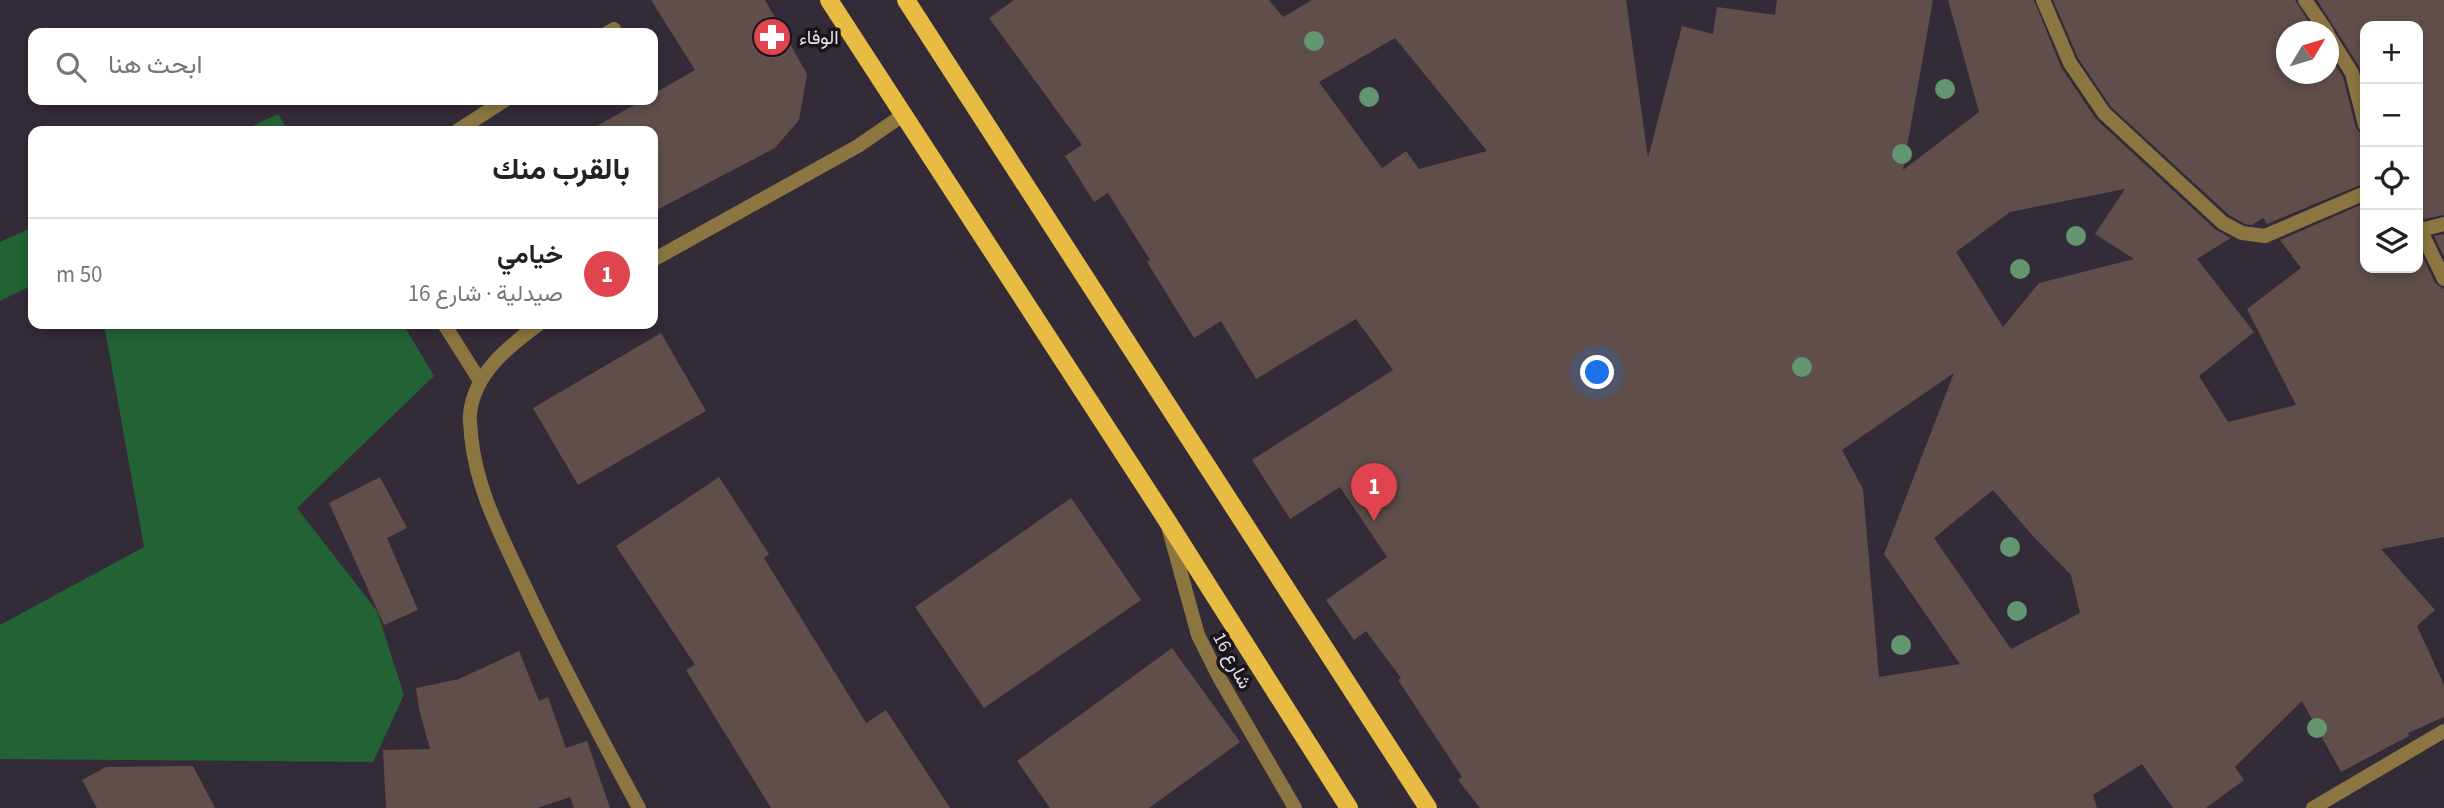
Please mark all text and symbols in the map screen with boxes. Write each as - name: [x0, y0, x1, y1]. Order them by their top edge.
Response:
- pharmacy icon: الوفاء: [751, 16, 793, 58]
- north arrow: [2276, 21, 2339, 84]
- map controls: [2360, 21, 2423, 273]
- button: +: [2360, 21, 2423, 84]
- place label: الوفاء: [799, 25, 839, 52]
- search box: [28, 28, 658, 105]
- text: ابحث هنا: [108, 46, 202, 83]
- icon: search: [52, 48, 90, 86]
- button: −: [2360, 84, 2423, 147]
- button: locate: [2360, 147, 2423, 210]
- text: بالقرب منك: [492, 148, 630, 191]
- button: layers: [2360, 210, 2423, 273]
- text: خيامي: [497, 236, 563, 273]
- text: 50 m: [56, 258, 103, 291]
- text: 1: [601, 258, 613, 291]
- text: صيدلية · شارع 16: [408, 277, 563, 310]
- your location: [1580, 355, 1614, 389]
- pin: 1: [1351, 463, 1397, 521]
- street label: شارع 16: [1205, 627, 1258, 694]

